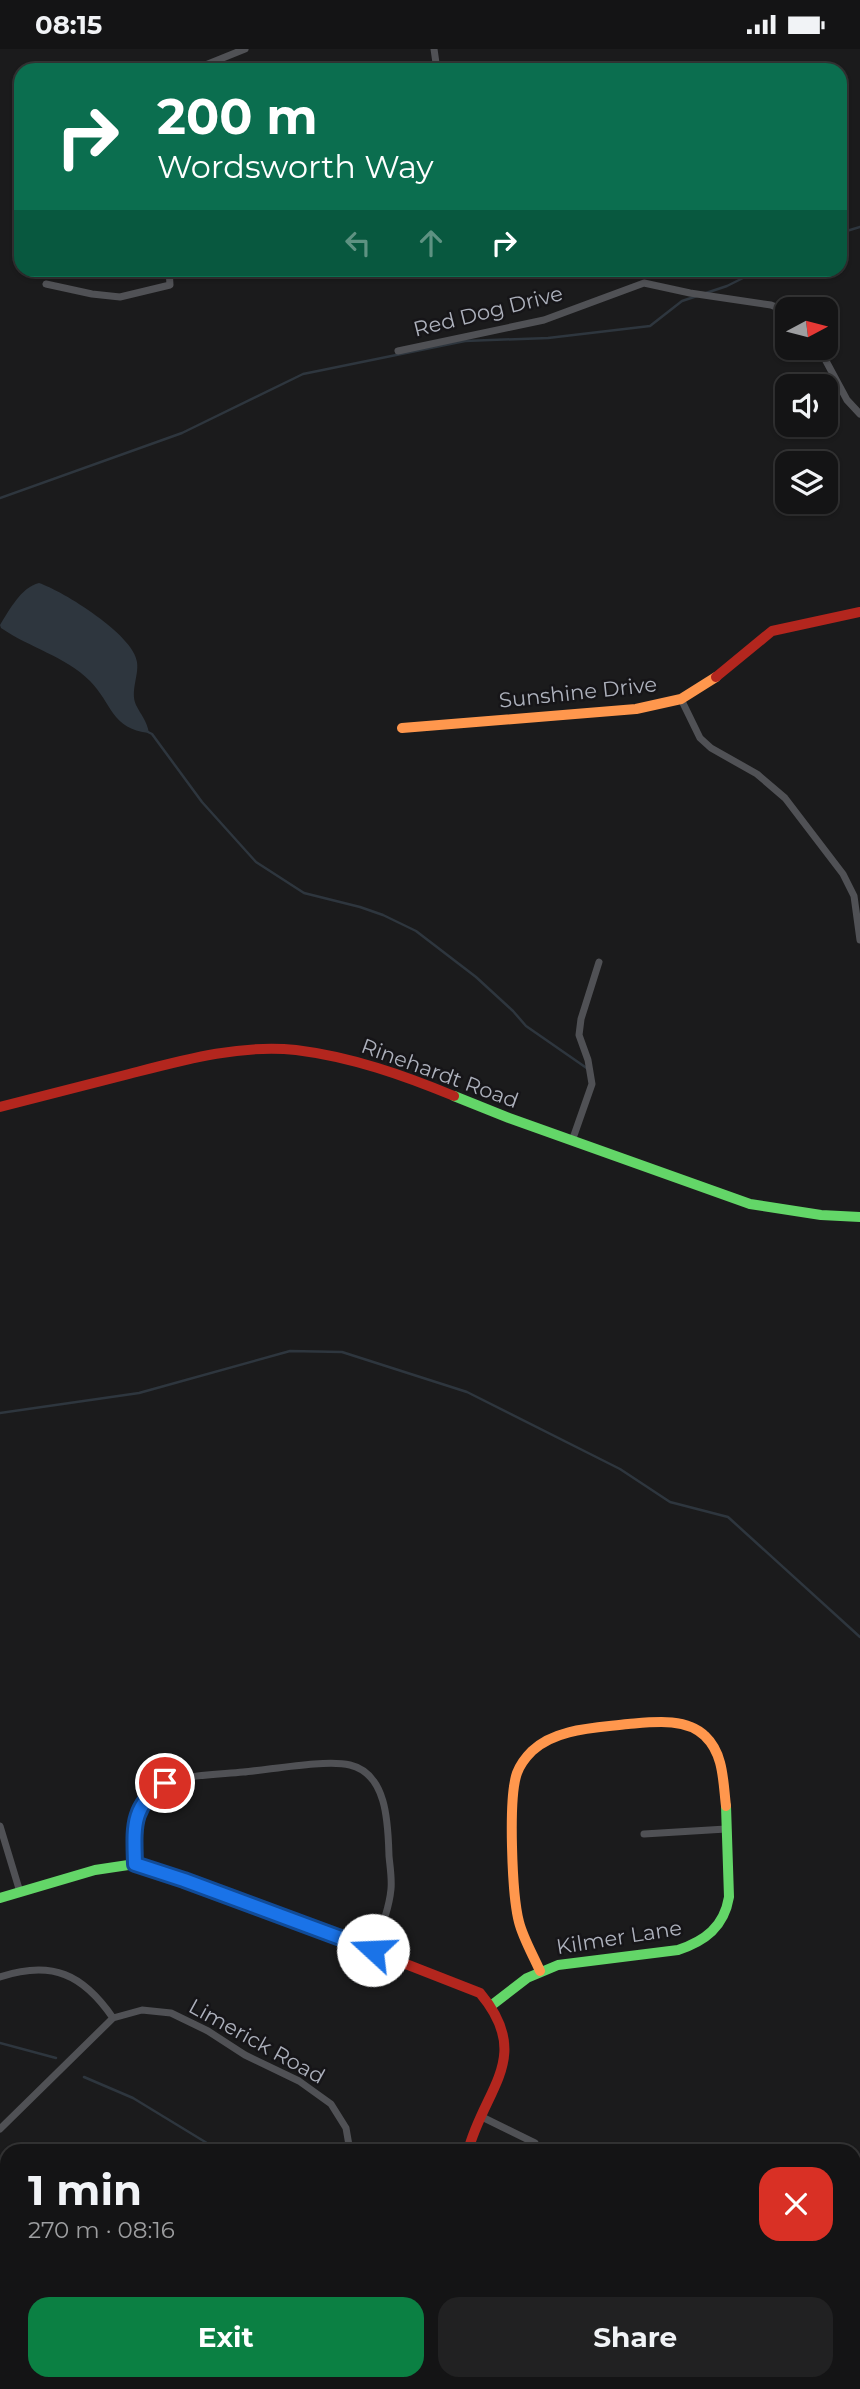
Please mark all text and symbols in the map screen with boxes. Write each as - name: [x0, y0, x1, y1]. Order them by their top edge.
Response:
- text: 08:15: [35, 9, 102, 41]
- text: 200 m: [157, 87, 318, 146]
- icon: right: [42, 91, 133, 182]
- text: Wordsworth Way: [157, 147, 434, 186]
- icon: left: [339, 224, 377, 262]
- icon: ahead: [412, 224, 450, 262]
- icon: right: [485, 224, 523, 262]
- street label: Red Dog Drive: [411, 280, 565, 342]
- north arrow: [775, 297, 838, 361]
- map controls: [775, 297, 838, 514]
- button: sound: [775, 374, 838, 437]
- button: layers: [775, 451, 838, 514]
- street label: Sunshine Drive: [498, 671, 658, 713]
- street label: Rinehardt Road: [358, 1033, 522, 1113]
- pin: [135, 1753, 195, 1813]
- icon: arrive: [146, 1764, 184, 1802]
- position arrow: [336, 1913, 410, 1987]
- street label: Kilmer Lane: [554, 1915, 684, 1959]
- street label: Limerick Road: [185, 1993, 329, 2089]
- text: 1 min: [28, 2164, 142, 2216]
- button: close: [759, 2167, 833, 2241]
- text: 270 m · 08:16: [28, 2216, 175, 2244]
- button: Exit: [28, 2297, 424, 2377]
- button: Share: [438, 2297, 833, 2377]

